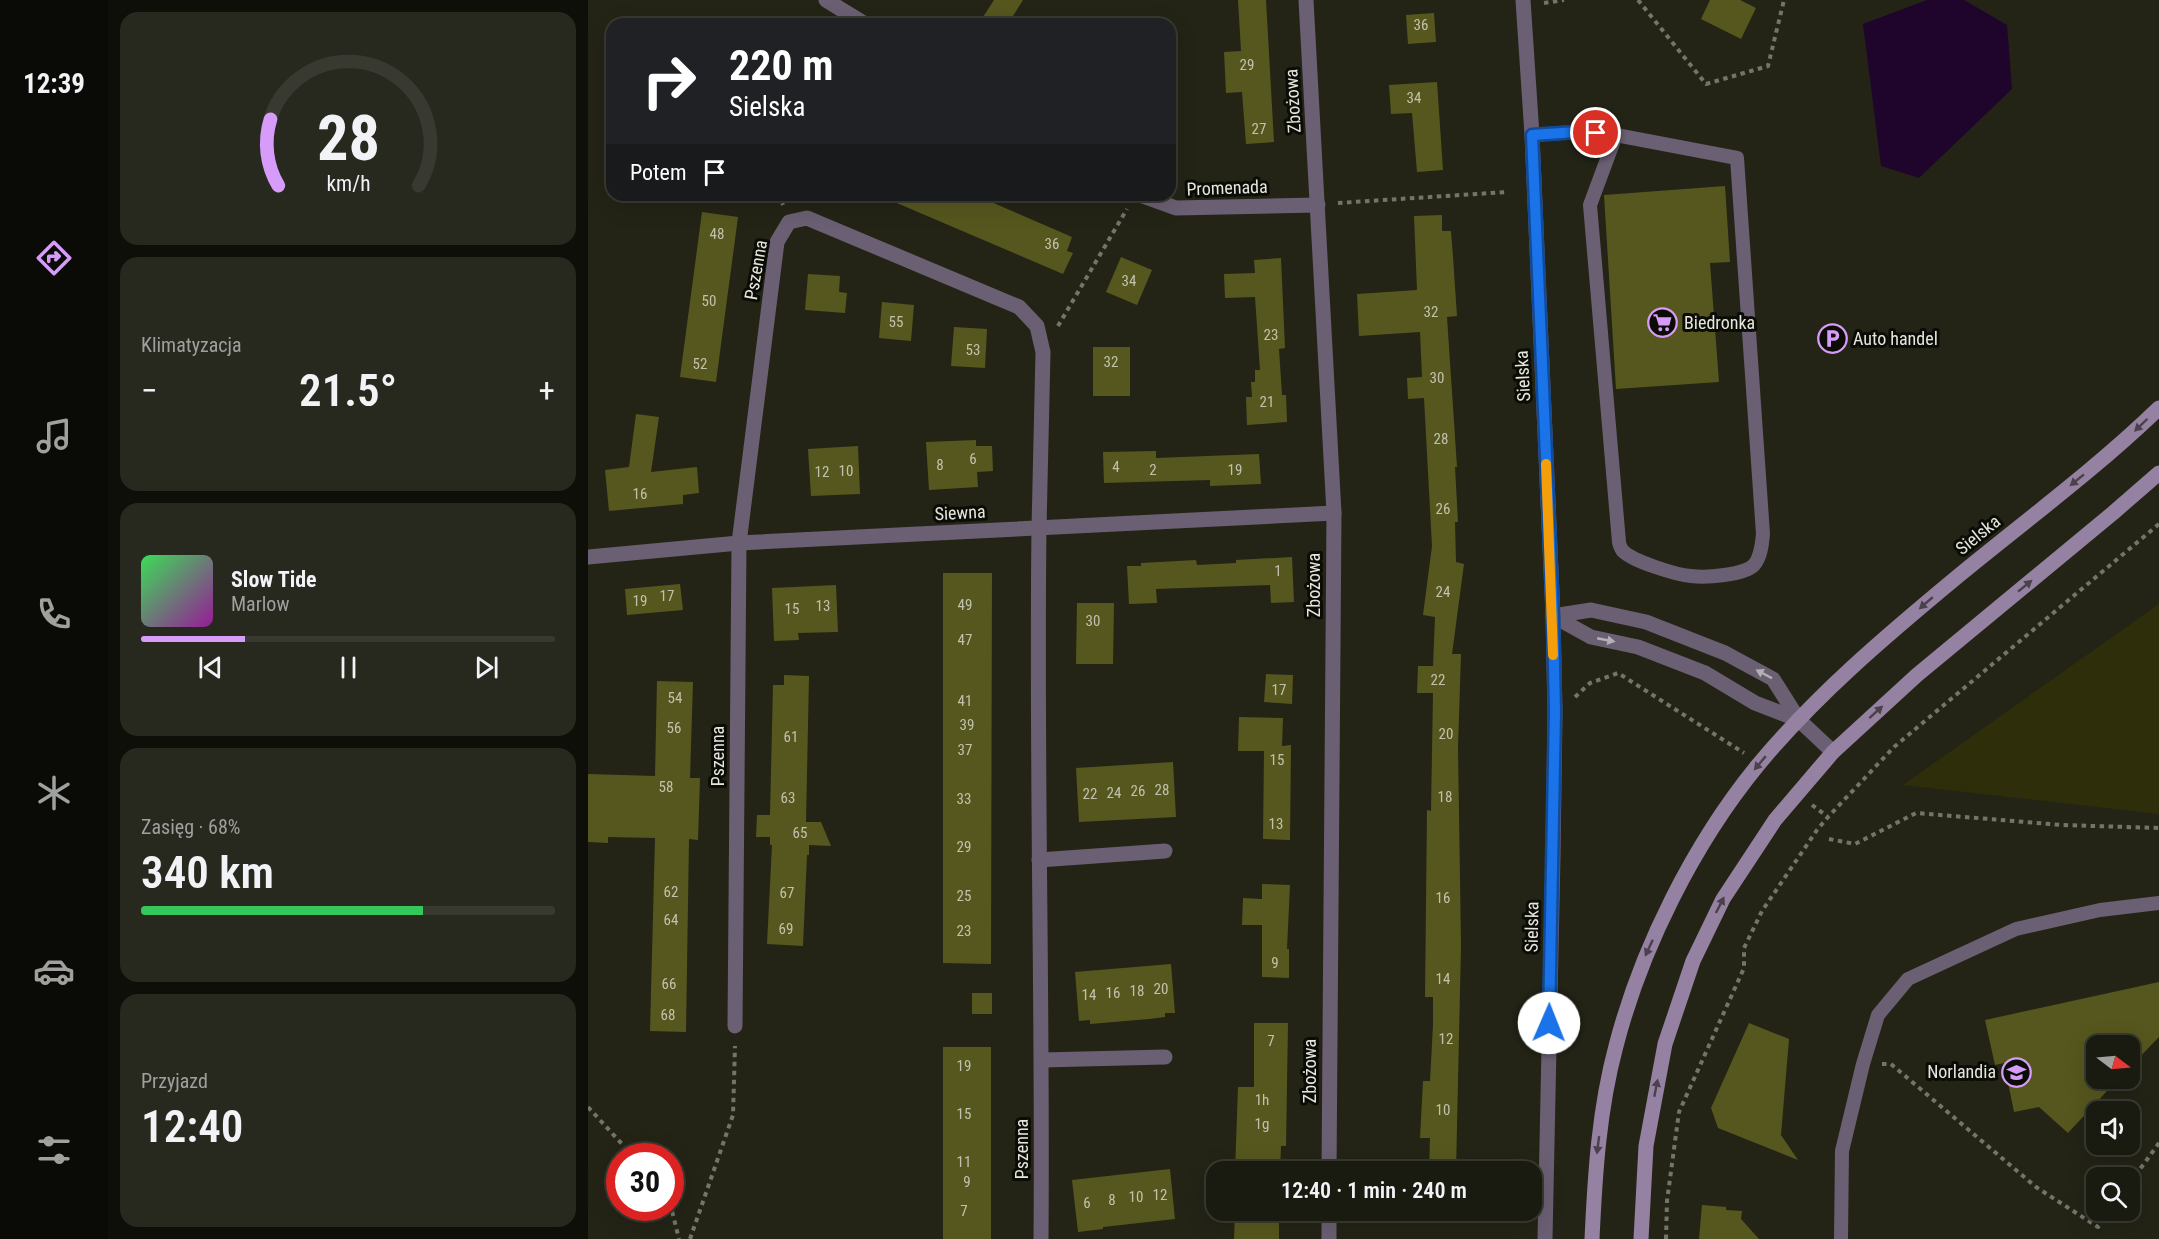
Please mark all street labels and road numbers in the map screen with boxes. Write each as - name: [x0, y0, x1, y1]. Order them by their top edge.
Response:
- street label: Zbożowa: [1280, 68, 1305, 134]
- street label: Promenada: [1186, 176, 1268, 199]
- street label: Pszenna: [740, 238, 771, 302]
- street label: Sielska: [1511, 350, 1534, 402]
- street label: Siewna: [934, 501, 986, 524]
- street label: Sielska: [1951, 510, 2004, 559]
- street label: Zbożowa: [1303, 553, 1324, 617]
- street label: Pszenna: [707, 726, 728, 786]
- street label: Sielska: [1521, 901, 1542, 953]
- street label: Zbożowa: [1299, 1039, 1320, 1103]
- street label: Pszenna: [1011, 1119, 1032, 1179]

